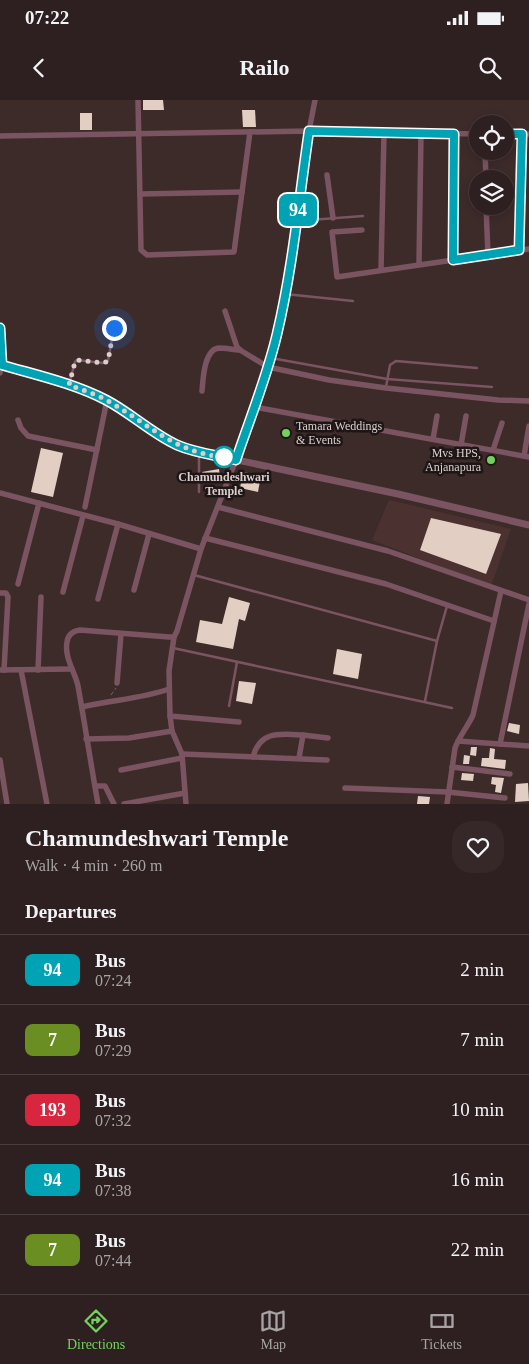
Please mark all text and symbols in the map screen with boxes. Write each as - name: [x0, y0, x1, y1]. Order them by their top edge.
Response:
- text: 07:22: [25, 7, 69, 28]
- icon: back: [25, 54, 53, 82]
- icon: search: [476, 54, 504, 82]
- text: Railo: [239, 55, 290, 80]
- map controls: [469, 115, 514, 215]
- button: locate: [469, 115, 514, 160]
- button: layers: [469, 170, 514, 215]
- line badge: 94: [276, 194, 320, 226]
- text: 94: [289, 200, 307, 220]
- your location: [102, 316, 127, 341]
- place label: Tamara Weddings & Events: [296, 419, 383, 447]
- marker: Tamara Weddings & Events: [280, 427, 292, 439]
- marker: Chamundeshwari Temple: [213, 446, 235, 468]
- place label: Mvs HPS, Anjanapura: [425, 446, 482, 474]
- marker: Mvs HPS, Anjanapura: [485, 454, 497, 466]
- place label: Chamundeshwari Temple: [178, 470, 270, 498]
- button: heart: [452, 821, 504, 873]
- text: Chamundeshwari Temple: [25, 825, 288, 851]
- text: Walk · 4 min · 260 m: [25, 857, 162, 874]
- text: Departures: [25, 901, 116, 922]
- text: Bus: [95, 950, 126, 971]
- text: 2 min: [460, 959, 504, 980]
- text: 94: [44, 960, 62, 980]
- text: 07:24: [95, 972, 131, 989]
- text: Bus: [95, 1020, 126, 1041]
- text: 7 min: [460, 1029, 504, 1050]
- text: 7: [48, 1030, 57, 1050]
- text: 07:29: [95, 1042, 131, 1059]
- text: Bus: [95, 1090, 126, 1111]
- text: 10 min: [451, 1099, 504, 1120]
- text: 193: [39, 1100, 66, 1120]
- text: 07:32: [95, 1112, 131, 1129]
- text: Bus: [95, 1160, 126, 1181]
- text: 16 min: [451, 1169, 504, 1190]
- text: 94: [44, 1170, 62, 1190]
- text: 07:38: [95, 1182, 131, 1199]
- text: Bus: [95, 1230, 126, 1251]
- text: 22 min: [451, 1239, 504, 1260]
- text: 7: [48, 1240, 57, 1260]
- text: 07:44: [95, 1252, 131, 1269]
- tab: Directions: [67, 1307, 125, 1353]
- tab: Map: [259, 1307, 287, 1353]
- tab: Tickets: [421, 1307, 462, 1353]

